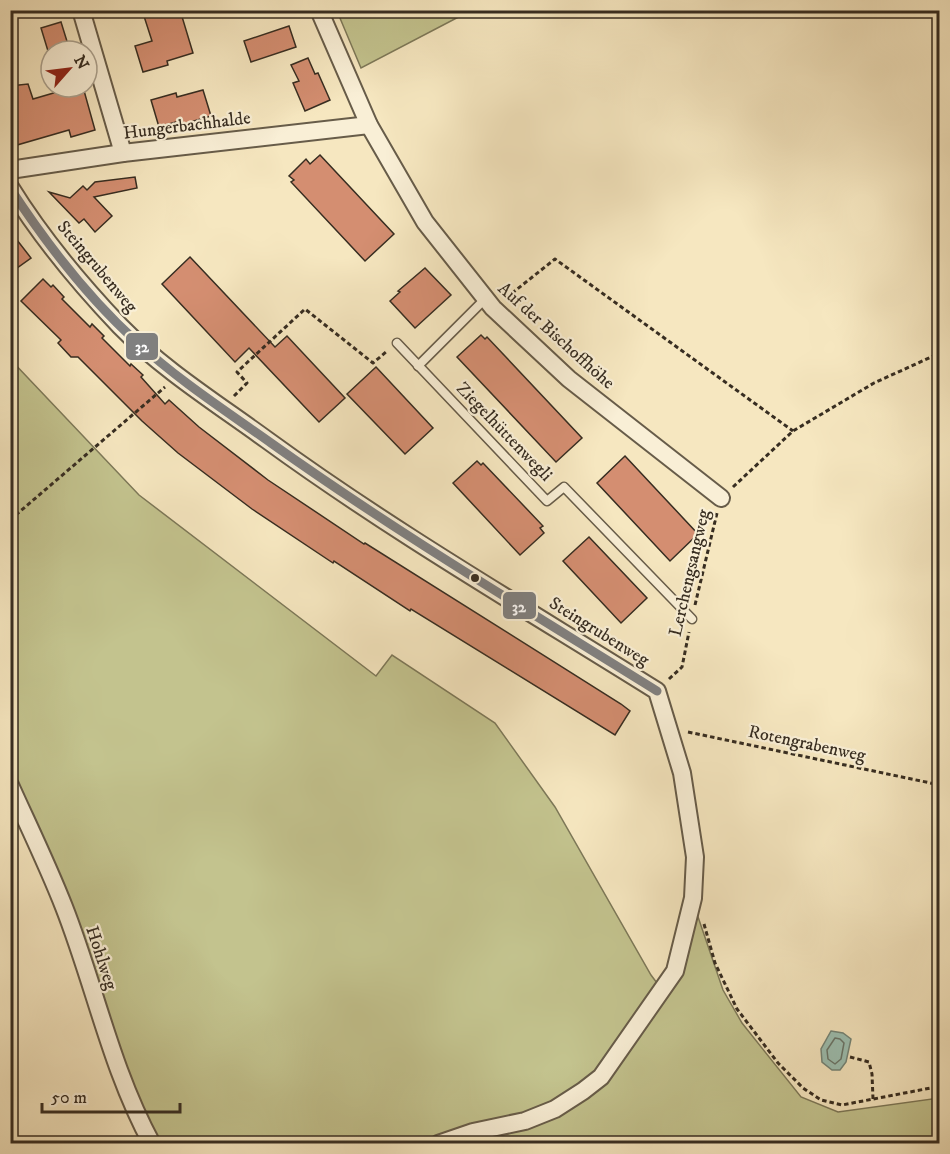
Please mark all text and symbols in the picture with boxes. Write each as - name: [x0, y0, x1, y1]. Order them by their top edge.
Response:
- north arrow: [39, 39, 99, 99]
- text: N: [69, 52, 93, 73]
- street label: Hungerbachhalde: [122, 107, 252, 145]
- street label: Steingrubenweg: [52, 216, 142, 318]
- street label: Auf der Bischoffhöhe: [493, 278, 619, 394]
- line badge: 32: [125, 332, 159, 361]
- text: 32: [135, 337, 150, 357]
- street label: Ziegelhüttenwegli: [451, 378, 557, 486]
- street label: Lerchengsangweg: [665, 507, 715, 639]
- unlabelled marker: [469, 572, 481, 584]
- line badge: 32: [502, 591, 537, 620]
- street label: Steingrubenweg: [545, 593, 653, 672]
- text: 32: [512, 597, 527, 617]
- street label: Rotengrabenweg: [746, 721, 868, 767]
- street label: Hohlweg: [80, 923, 122, 993]
- scale bar: [42, 1076, 180, 1114]
- text: 50 m: [51, 1087, 87, 1109]

